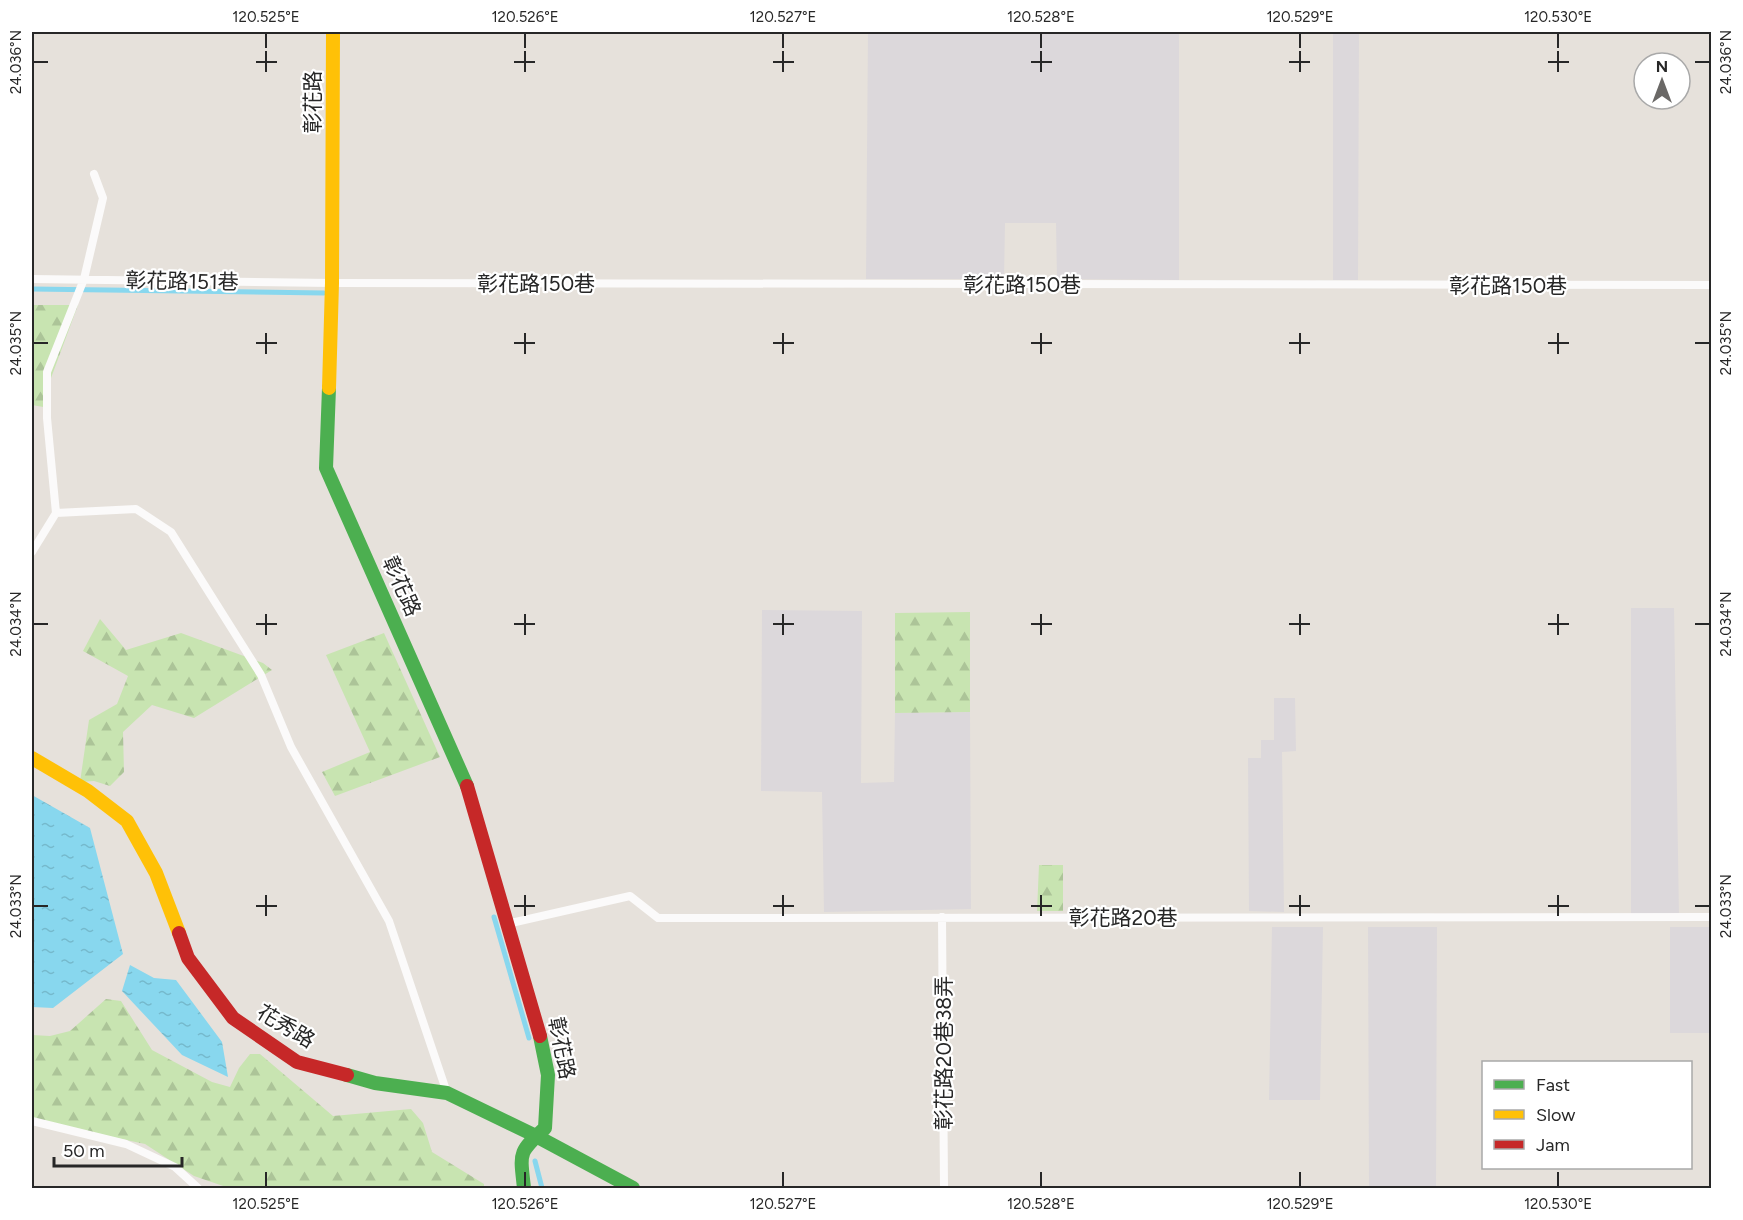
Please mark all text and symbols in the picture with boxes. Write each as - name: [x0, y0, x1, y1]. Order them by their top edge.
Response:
- text: 120.525°E: [232, 8, 300, 26]
- text: 120.526°E: [491, 8, 559, 26]
- text: 120.527°E: [750, 8, 816, 26]
- text: 120.528°E: [1007, 8, 1075, 26]
- text: 120.529°E: [1266, 8, 1334, 26]
- text: 120.530°E: [1524, 8, 1592, 26]
- text: 24.036°N: [7, 30, 25, 94]
- text: 24.036°N: [1717, 30, 1735, 94]
- north arrow: [1632, 51, 1692, 111]
- text: N: [1656, 57, 1668, 76]
- street label: 彰花路: [300, 71, 325, 134]
- street label: 彰花路151巷: [125, 268, 239, 294]
- street label: 彰花路150巷: [477, 271, 595, 296]
- street label: 彰花路150巷: [963, 272, 1081, 297]
- street label: 彰花路150巷: [1449, 273, 1567, 298]
- text: 24.035°N: [7, 311, 25, 375]
- text: 24.035°N: [1717, 311, 1735, 375]
- street label: 彰花路: [378, 552, 426, 620]
- text: 24.034°N: [7, 591, 25, 657]
- text: 24.034°N: [1717, 591, 1735, 657]
- text: 24.033°N: [7, 874, 25, 938]
- text: 24.033°N: [1717, 874, 1735, 938]
- street label: 彰花路20巷: [1068, 905, 1178, 930]
- street label: 彰花路20巷38弄: [931, 976, 956, 1130]
- street label: 花秀路: [253, 999, 319, 1053]
- street label: 彰花路: [544, 1015, 580, 1081]
- legend: [1482, 1061, 1692, 1169]
- text: Fast: [1536, 1074, 1570, 1096]
- text: Slow: [1536, 1104, 1575, 1126]
- scale bar: [54, 1130, 182, 1168]
- text: Jam: [1536, 1134, 1570, 1156]
- text: 50 m: [63, 1140, 105, 1162]
- text: 120.525°E: [232, 1195, 300, 1213]
- text: 120.526°E: [491, 1195, 559, 1213]
- text: 120.527°E: [750, 1195, 816, 1213]
- text: 120.528°E: [1007, 1195, 1075, 1213]
- text: 120.529°E: [1266, 1195, 1334, 1213]
- text: 120.530°E: [1524, 1195, 1592, 1213]

